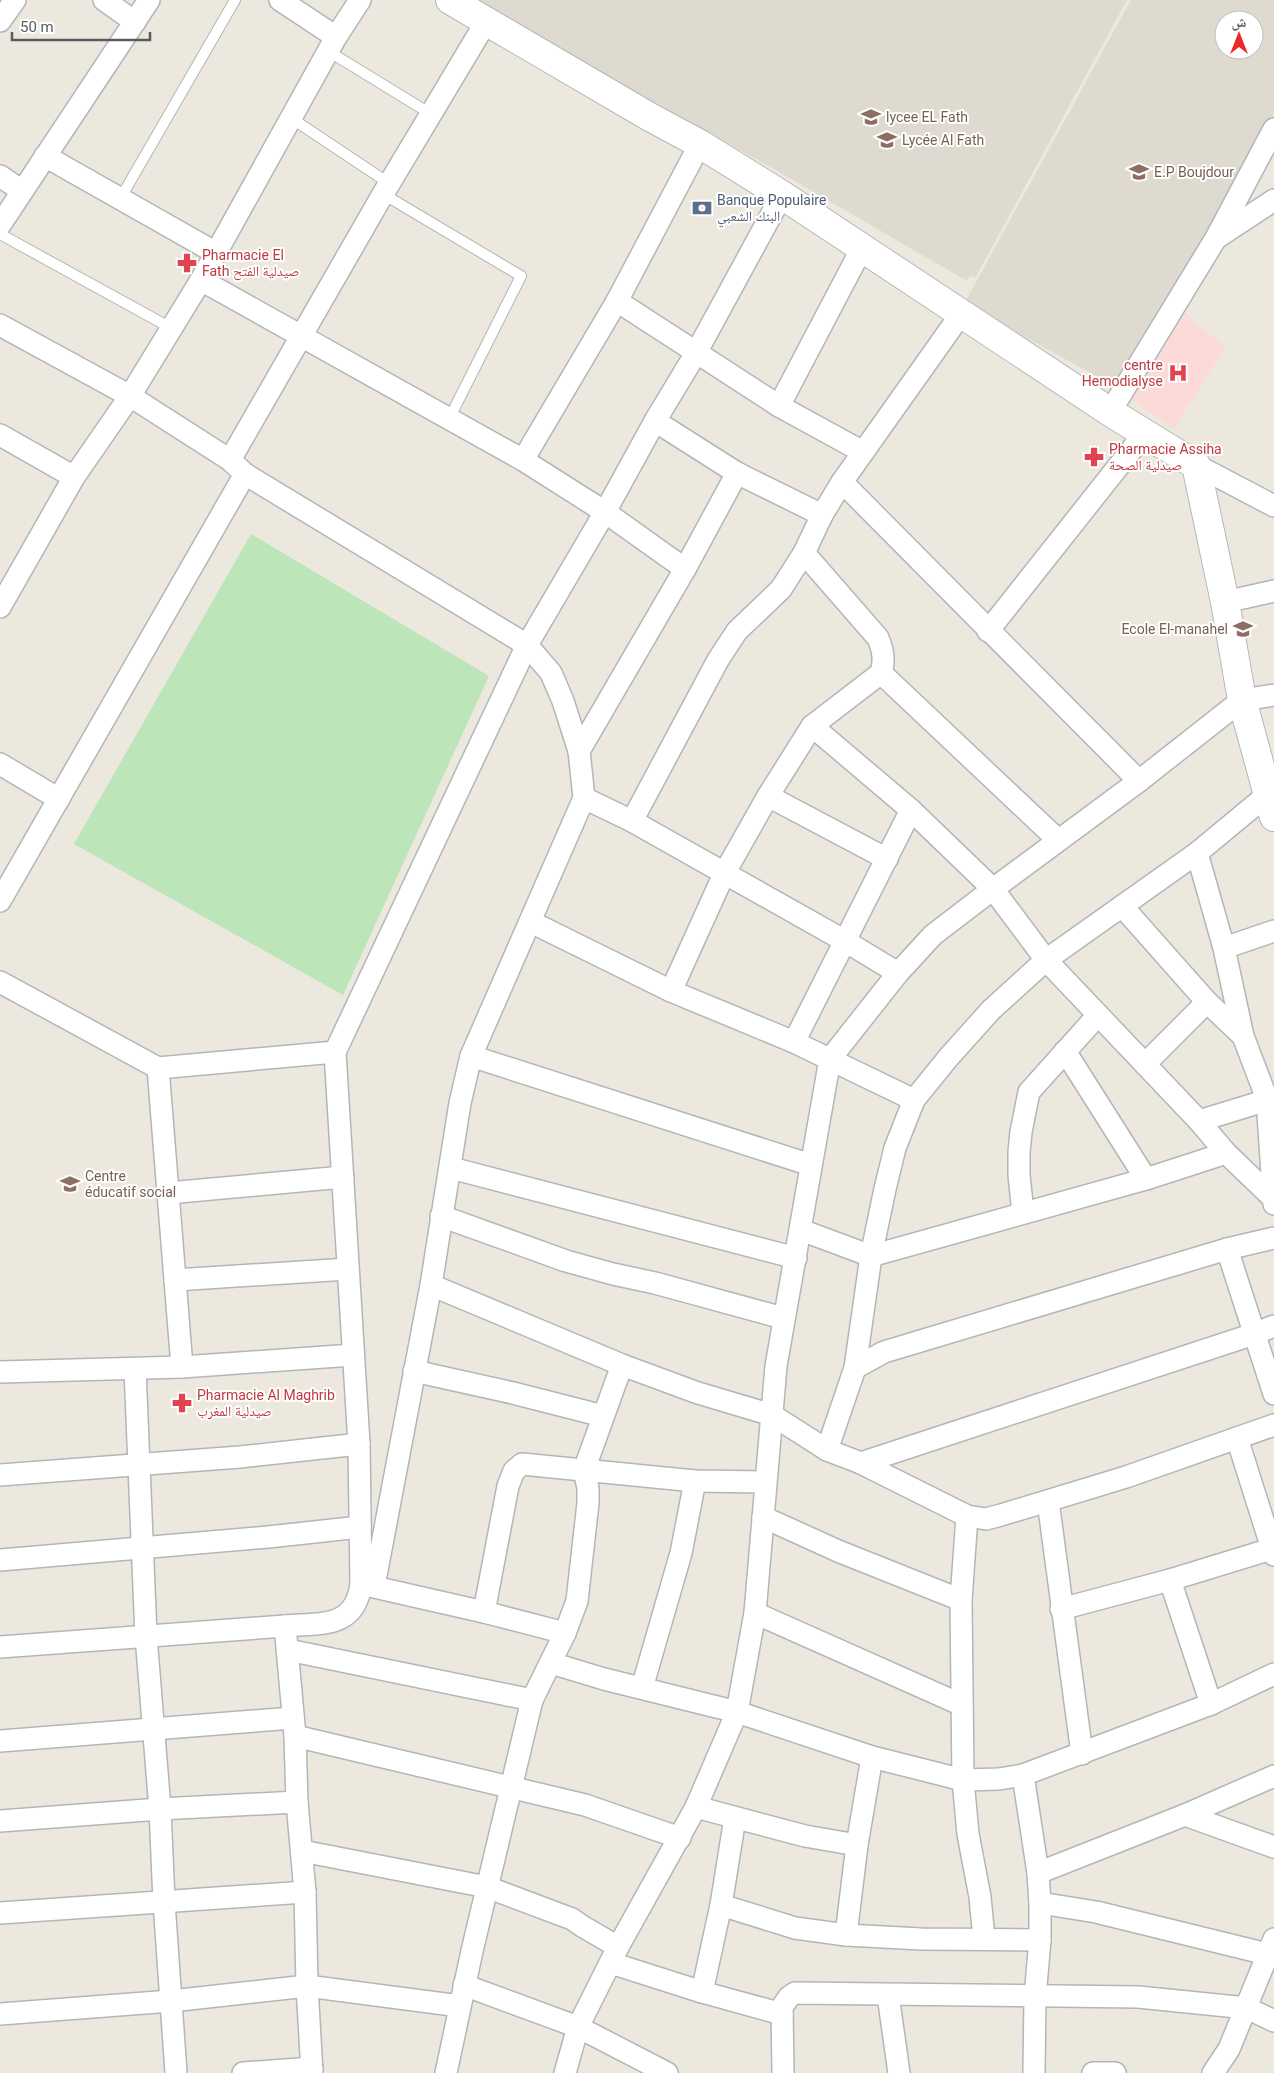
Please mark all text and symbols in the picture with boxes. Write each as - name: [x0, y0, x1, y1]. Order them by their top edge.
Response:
- scale bar: [12, 10, 150, 42]
- north arrow: [1214, 10, 1264, 60]
- text: ش: [1232, 14, 1247, 31]
- text: 50 m: [20, 18, 54, 36]
- school or university icon: lycee EL Fath: [860, 106, 882, 128]
- place label: lycee EL Fath: [886, 109, 968, 125]
- school or university icon: Lycée Al Fath: [876, 129, 898, 151]
- place label: Lycée Al Fath: [902, 132, 984, 148]
- school or university icon: E.P Boujdour: [1128, 161, 1150, 183]
- place label: E.P Boujdour: [1154, 164, 1234, 180]
- place label: Banque Populaire البنك الشعبي: [717, 192, 826, 228]
- bank icon: Banque Populaire البنك الشعبي: [691, 197, 713, 219]
- place label: Pharmacie El Fath صيدلية الفتح: [202, 247, 299, 281]
- pharmacy icon: Pharmacie El Fath صيدلية الفتح: [176, 252, 198, 274]
- place label: centre Hemodialyse: [1082, 357, 1163, 389]
- hospital icon: centre Hemodialyse: [1167, 362, 1189, 384]
- place label: Pharmacie Assiha صيدلية الصحة: [1109, 441, 1222, 473]
- pharmacy icon: Pharmacie Assiha صيدلية الصحة: [1083, 446, 1105, 468]
- school or university icon: Ecole El-manahel: [1232, 618, 1254, 640]
- place label: Ecole El-manahel: [1122, 621, 1228, 637]
- place label: Centre éducatif social: [85, 1168, 176, 1200]
- school or university icon: Centre éducatif social: [59, 1173, 81, 1195]
- place label: Pharmacie Al Maghrib صيدلية المغرب: [197, 1387, 335, 1420]
- pharmacy icon: Pharmacie Al Maghrib صيدلية المغرب: [171, 1392, 193, 1414]

